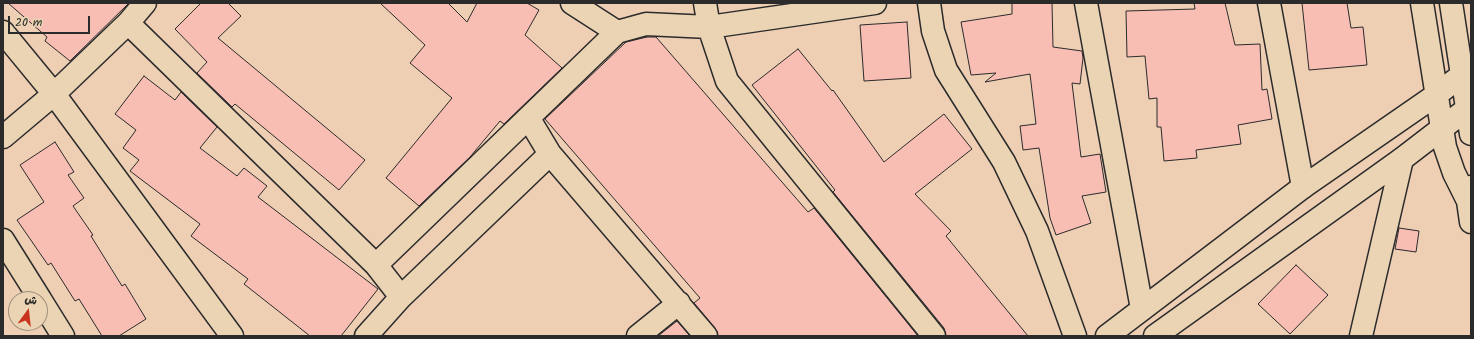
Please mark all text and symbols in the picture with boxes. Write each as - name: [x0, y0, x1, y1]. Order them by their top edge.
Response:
- scale bar: [10, 8, 92, 34]
- text: 20 m: [15, 13, 42, 32]
- text: ش: [23, 290, 39, 311]
- north arrow: [8, 291, 48, 331]

